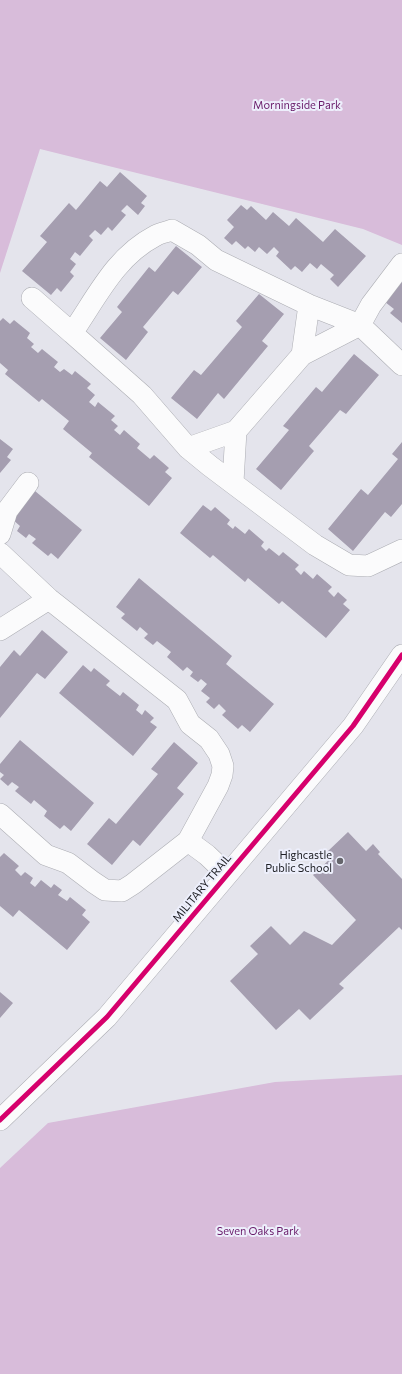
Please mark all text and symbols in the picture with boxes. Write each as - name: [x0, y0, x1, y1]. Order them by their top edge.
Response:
- park label: Morningside Park: [253, 98, 341, 112]
- place label: Highcastle Public School: [265, 848, 332, 874]
- street label: MILITARY TRAIL: [170, 851, 234, 925]
- marker: Highcastle Public School: [335, 856, 345, 866]
- park label: Seven Oaks Park: [217, 1224, 299, 1238]

